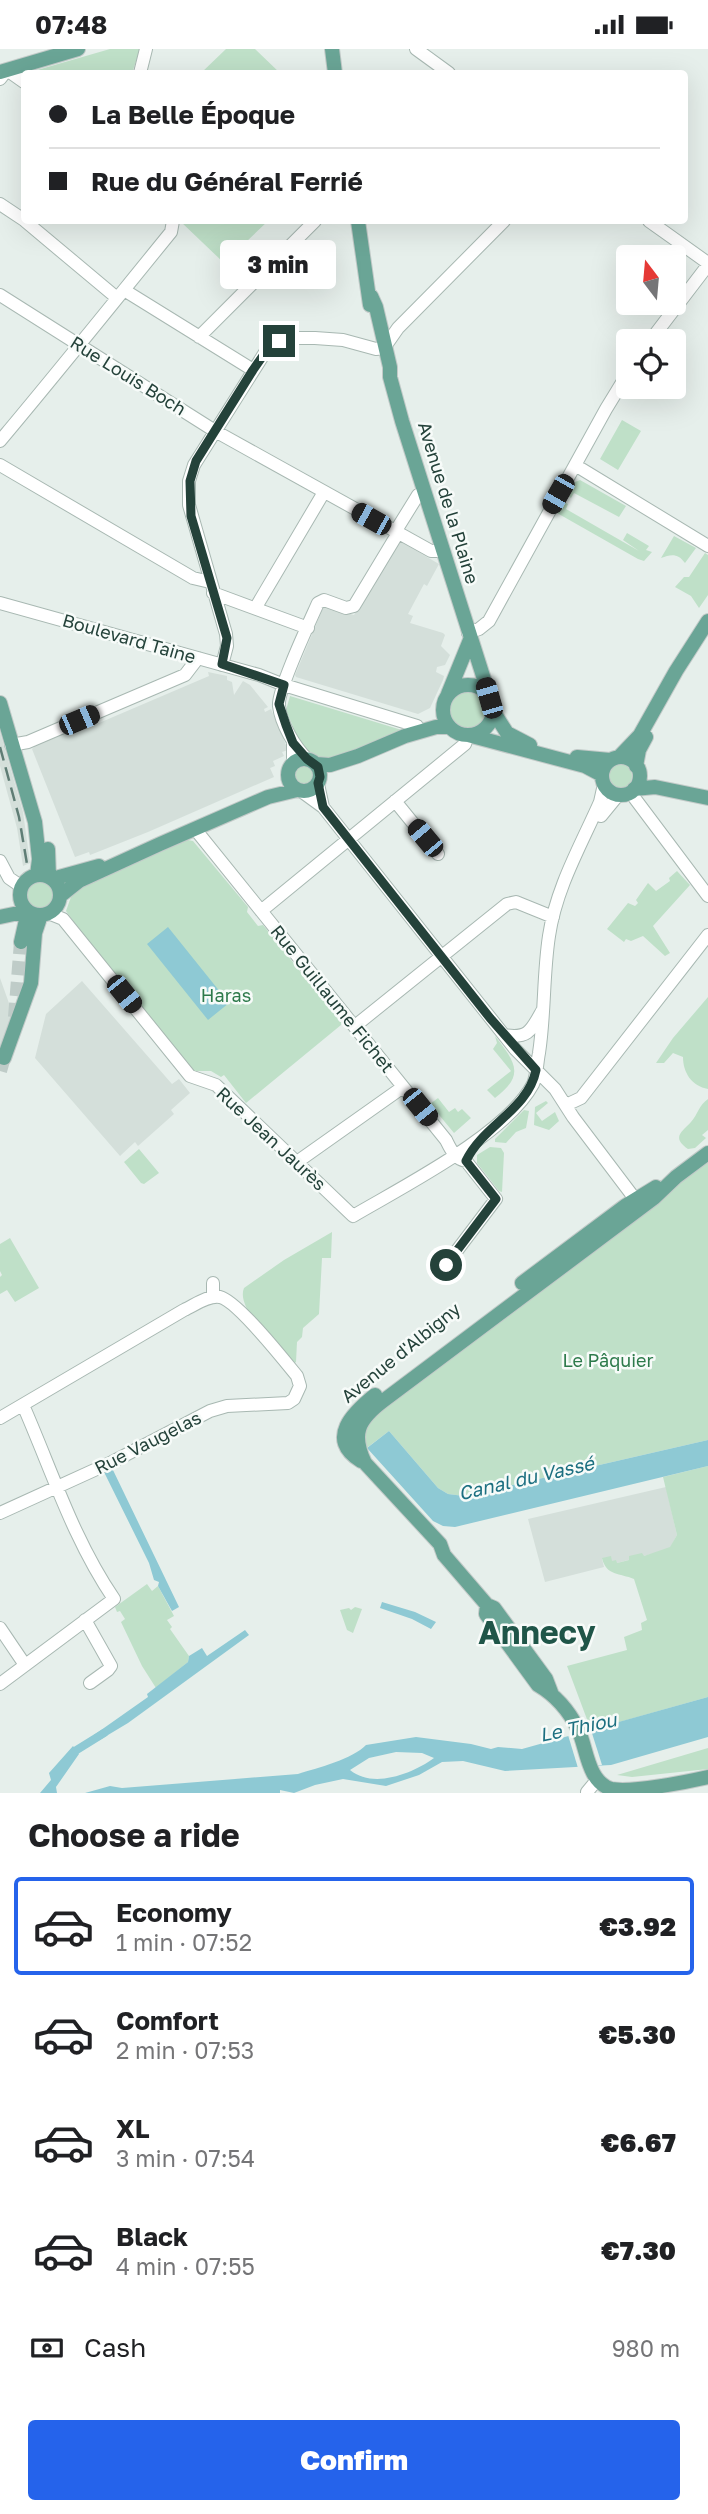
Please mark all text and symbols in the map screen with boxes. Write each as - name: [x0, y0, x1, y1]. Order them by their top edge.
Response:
- text: 07:48: [35, 9, 107, 40]
- text: La Belle Époque: [91, 99, 295, 130]
- text: Rue du Général Ferrié: [91, 166, 363, 197]
- callout: 3 min: [221, 239, 337, 289]
- north arrow: [616, 245, 686, 315]
- map controls: [616, 245, 686, 399]
- text: 3 min: [248, 250, 308, 278]
- route end: [263, 325, 295, 357]
- button: locate: [616, 329, 686, 399]
- street label: Rue Louis Boch: [67, 331, 190, 419]
- street label: Avenue de la Plaine: [414, 419, 484, 587]
- car: [539, 471, 578, 517]
- car: [348, 500, 395, 538]
- street label: Boulevard Taine: [60, 609, 198, 668]
- car: [474, 675, 505, 721]
- car: [56, 702, 103, 738]
- car: [404, 815, 447, 861]
- street label: Rue Guillaume Fichet: [266, 920, 399, 1077]
- car: [103, 971, 146, 1017]
- park label: Haras: [201, 984, 251, 1006]
- street label: Rue Jean Jaurès: [212, 1082, 331, 1195]
- car: [399, 1084, 442, 1130]
- route start: [430, 1249, 462, 1281]
- street label: Avenue d'Albigny: [336, 1297, 464, 1407]
- park label: Le Pâquier: [562, 1349, 654, 1371]
- street label: Rue Vaugelas: [91, 1406, 205, 1478]
- water label: Canal du Vassé: [456, 1450, 598, 1504]
- district label: Annecy: [478, 1613, 596, 1651]
- water label: Le Thiou: [537, 1707, 620, 1746]
- text: Choose a ride: [28, 1816, 240, 1854]
- icon: car: [32, 1895, 95, 1958]
- text: Economy: [116, 1897, 232, 1928]
- text: €3.92: [599, 1911, 676, 1942]
- text: 1 min · 07:52: [116, 1928, 252, 1956]
- icon: car: [32, 2003, 95, 2066]
- text: Comfort: [116, 2005, 219, 2036]
- text: €5.30: [599, 2019, 676, 2050]
- text: 2 min · 07:53: [116, 2036, 254, 2064]
- icon: car: [32, 2111, 95, 2174]
- text: XL: [116, 2113, 150, 2144]
- text: €6.67: [601, 2127, 676, 2158]
- text: 3 min · 07:54: [116, 2144, 255, 2172]
- icon: car: [32, 2219, 95, 2282]
- text: Black: [116, 2221, 188, 2252]
- text: €7.30: [601, 2235, 676, 2266]
- text: 4 min · 07:55: [116, 2252, 255, 2280]
- icon: cash: [28, 2329, 66, 2367]
- text: Cash: [84, 2332, 146, 2363]
- text: 980 m: [612, 2334, 680, 2362]
- button: Confirm: [28, 2420, 680, 2500]

